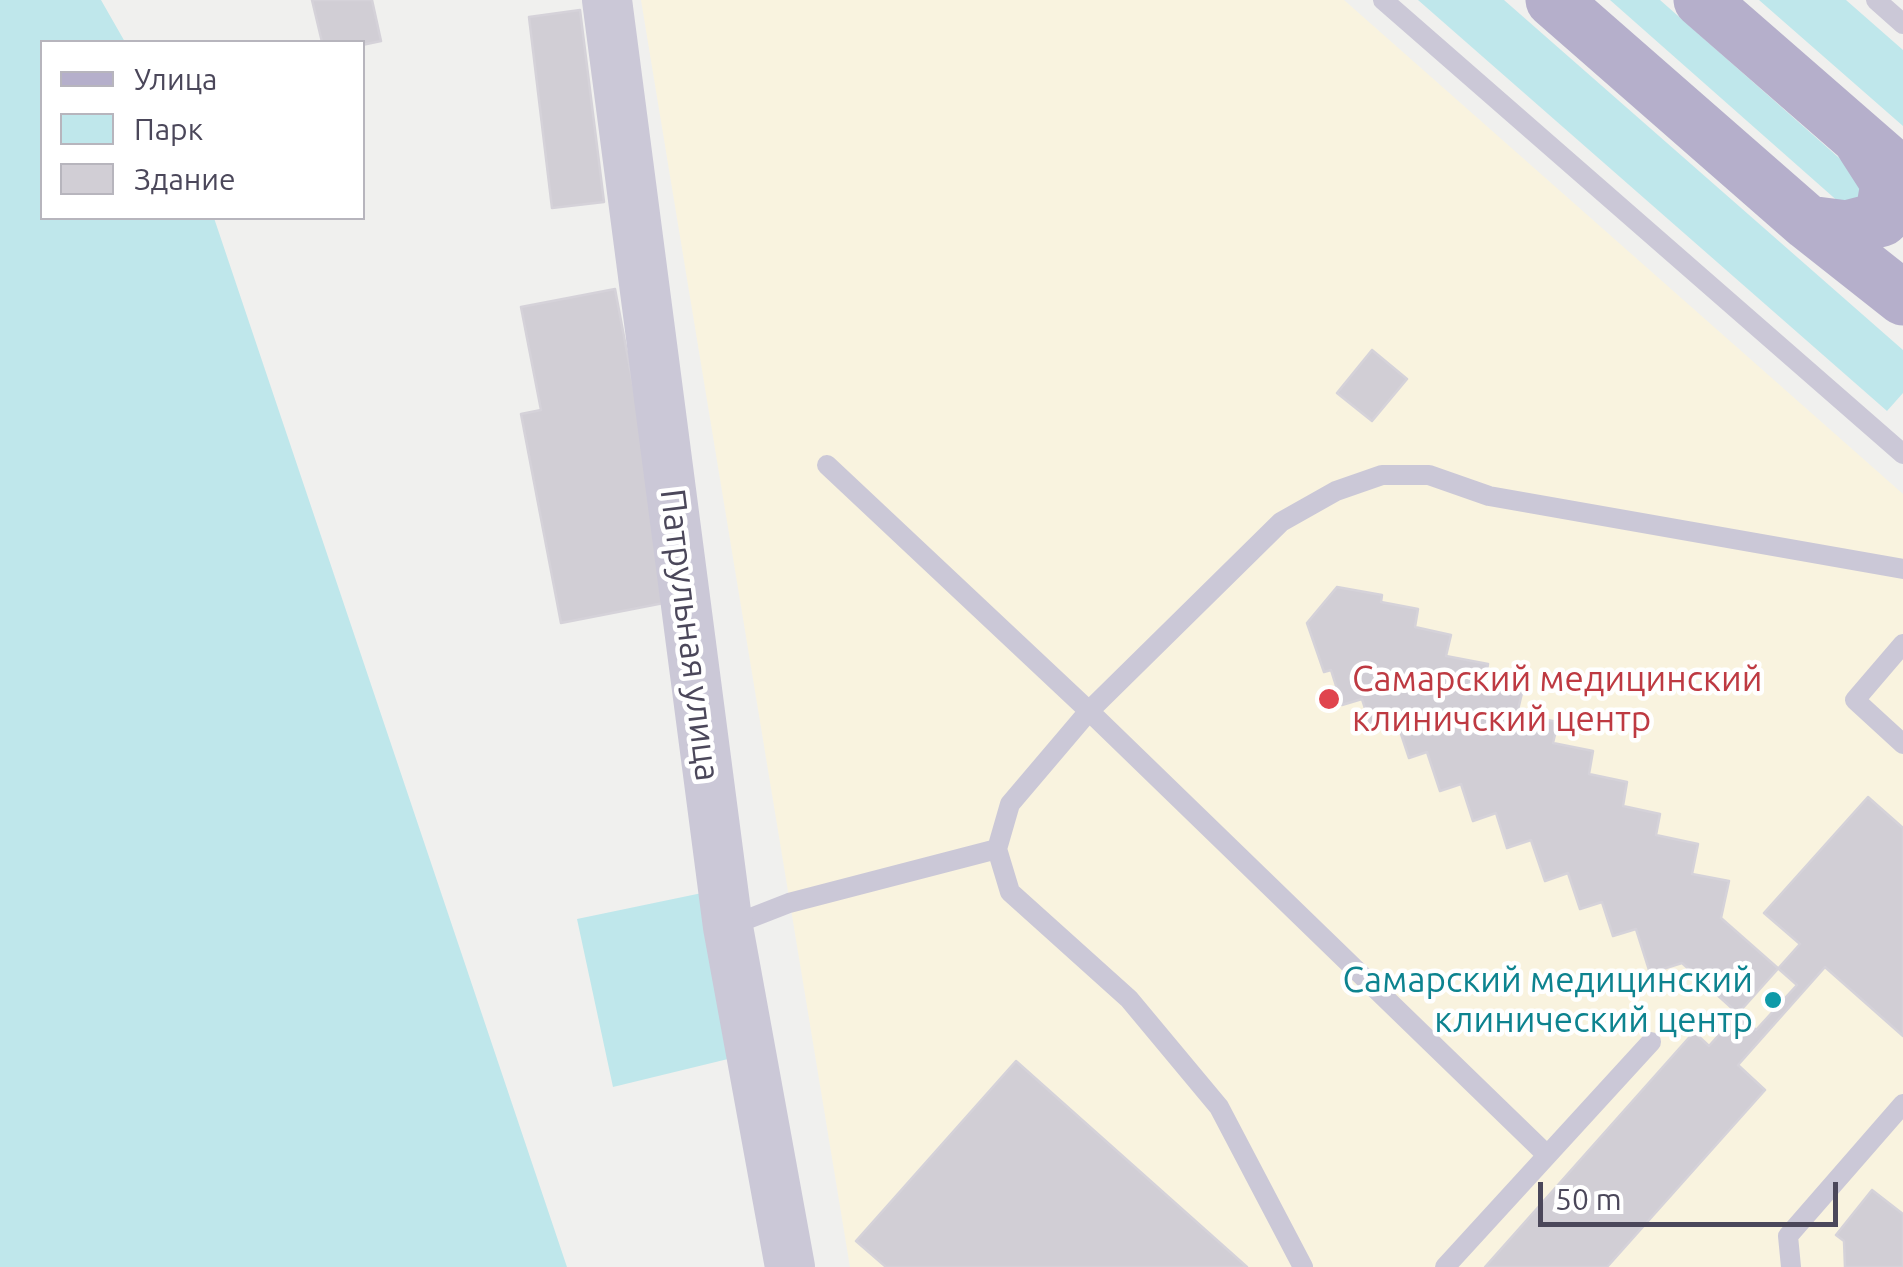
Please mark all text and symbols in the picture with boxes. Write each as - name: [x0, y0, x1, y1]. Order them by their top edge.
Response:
- legend: [40, 40, 365, 220]
- text: Улица: [134, 62, 218, 96]
- text: Парк: [134, 112, 203, 146]
- text: Здание: [134, 162, 236, 196]
- street label: Патрульная улица: [651, 486, 729, 784]
- place label: Самарский медицинский клиничский центр: [1352, 658, 1762, 740]
- marker: Самарский медицинский клиничский центр: [1316, 686, 1342, 712]
- place label: Самарский медицинский клинический центр: [1343, 959, 1753, 1041]
- marker: Самарский медицинский клинический центр: [1762, 989, 1784, 1011]
- scale bar: [1543, 1162, 1843, 1224]
- text: 50 m: [1555, 1182, 1622, 1216]

